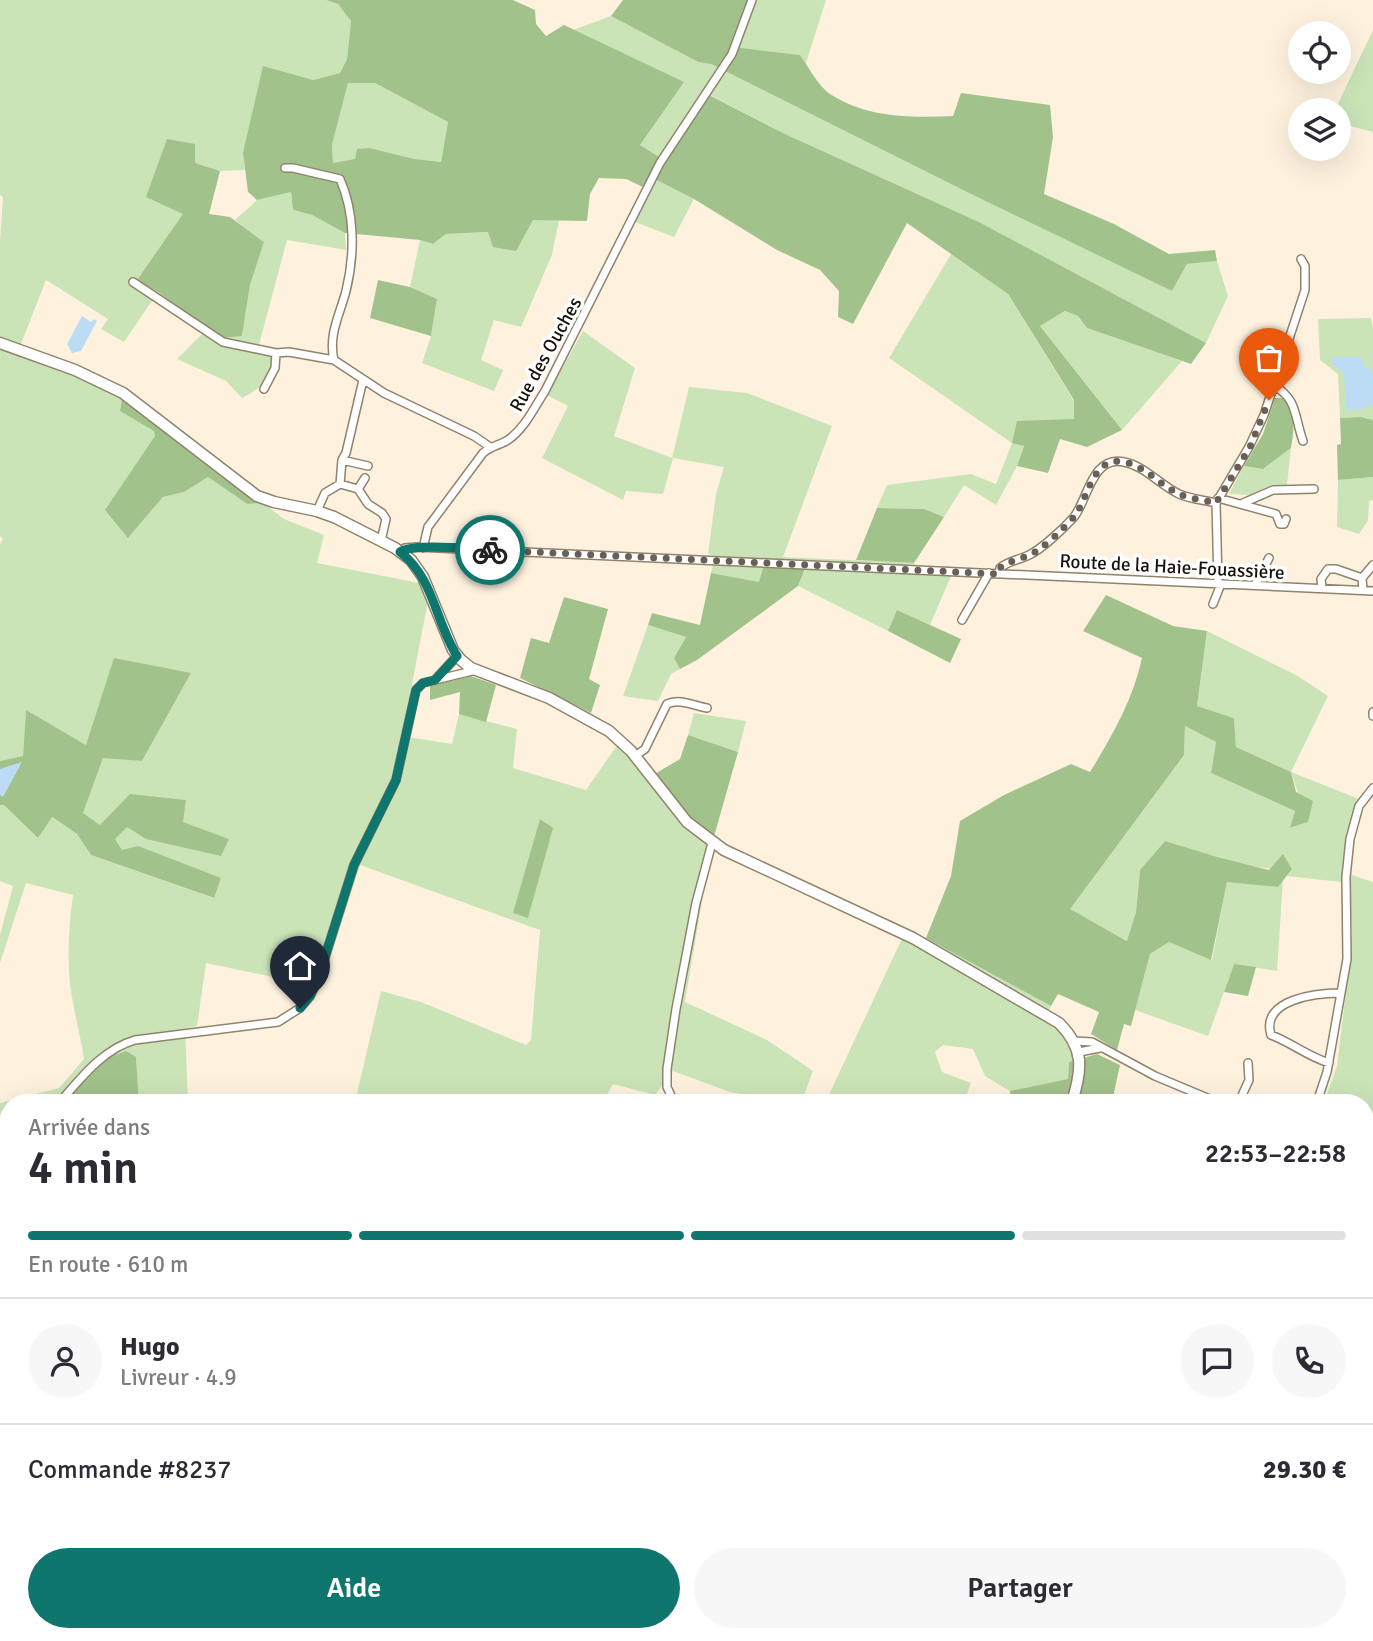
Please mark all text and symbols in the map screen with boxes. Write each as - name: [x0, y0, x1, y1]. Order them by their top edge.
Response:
- map controls: [1288, 21, 1351, 161]
- button: locate: [1288, 21, 1351, 84]
- button: layers: [1288, 98, 1351, 161]
- street label: Rue des Ouches: [505, 293, 587, 416]
- pin: [1239, 328, 1299, 400]
- icon: bag: [1250, 339, 1288, 377]
- courier: [455, 515, 525, 585]
- icon: bike: [471, 531, 509, 569]
- street label: Route de la Haie-Fouassière: [1059, 549, 1285, 585]
- pin: [270, 936, 330, 1008]
- icon: home: [281, 947, 319, 985]
- text: Arrivée dans: [28, 1113, 150, 1142]
- text: 22:53–22:58: [1205, 1138, 1346, 1170]
- text: 4 min: [28, 1140, 138, 1196]
- text: En route · 610 m: [28, 1250, 188, 1279]
- button: person: [28, 1324, 102, 1398]
- button: chat: [1180, 1324, 1254, 1398]
- button: phone: [1272, 1324, 1346, 1398]
- text: Hugo: [120, 1331, 180, 1363]
- text: Livreur · 4.9: [120, 1363, 237, 1392]
- text: Commande #8237: [28, 1454, 231, 1486]
- text: 29.30 €: [1263, 1454, 1346, 1486]
- button: Aide: [28, 1548, 680, 1628]
- button: Partager: [694, 1548, 1346, 1628]

